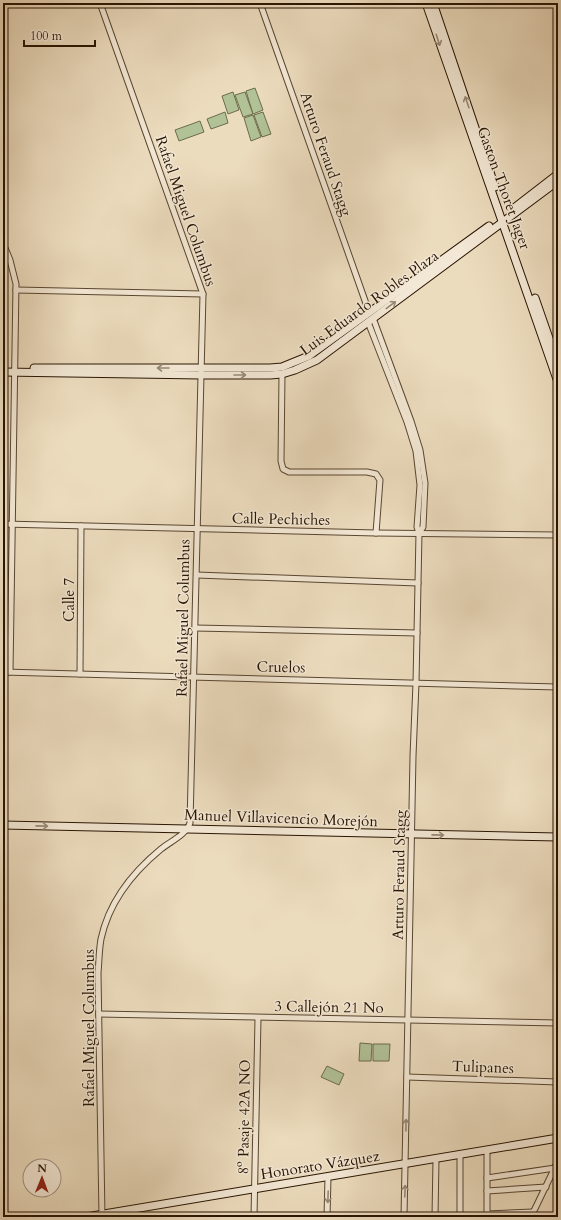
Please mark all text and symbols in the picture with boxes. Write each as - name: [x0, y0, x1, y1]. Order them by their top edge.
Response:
- scale bar: [24, 22, 95, 48]
- text: 100 m: [30, 28, 63, 44]
- one-way arrow: [435, 33, 443, 45]
- street label: Arturo Feraud Stagg: [295, 89, 357, 219]
- one-way arrow: [463, 96, 470, 109]
- street label: Gaston Thoret Jager: [472, 124, 536, 253]
- street label: Rafael Miguel Columbus: [151, 133, 221, 289]
- street label: Luis Eduardo Robles Plaza: [296, 246, 443, 360]
- one-way arrow: [385, 301, 396, 309]
- one-way arrow: [157, 364, 170, 372]
- one-way arrow: [233, 371, 246, 379]
- street label: Calle Pechiches: [232, 508, 330, 530]
- street label: Rafael Miguel Columbus: [172, 539, 194, 697]
- street label: Calle 7: [59, 578, 79, 622]
- street label: Cruelos: [256, 657, 306, 677]
- street label: Manuel Villavicencio Morejón: [184, 805, 379, 831]
- street label: Arturo Feraud Stagg: [388, 809, 410, 940]
- one-way arrow: [35, 822, 48, 829]
- one-way arrow: [431, 831, 444, 839]
- street label: Rafael Miguel Columbus: [79, 949, 99, 1107]
- street label: 3 Callejón 21 No: [274, 996, 384, 1018]
- street label: Tulipanes: [452, 1056, 514, 1078]
- street label: 8º Pasaje 42A NO: [233, 1059, 255, 1175]
- one-way arrow: [402, 1119, 410, 1132]
- street label: Honorato Vázquez: [259, 1146, 381, 1184]
- north arrow: [22, 1158, 62, 1198]
- text: N: [37, 1161, 48, 1176]
- one-way arrow: [401, 1185, 408, 1198]
- one-way arrow: [324, 1190, 331, 1203]

